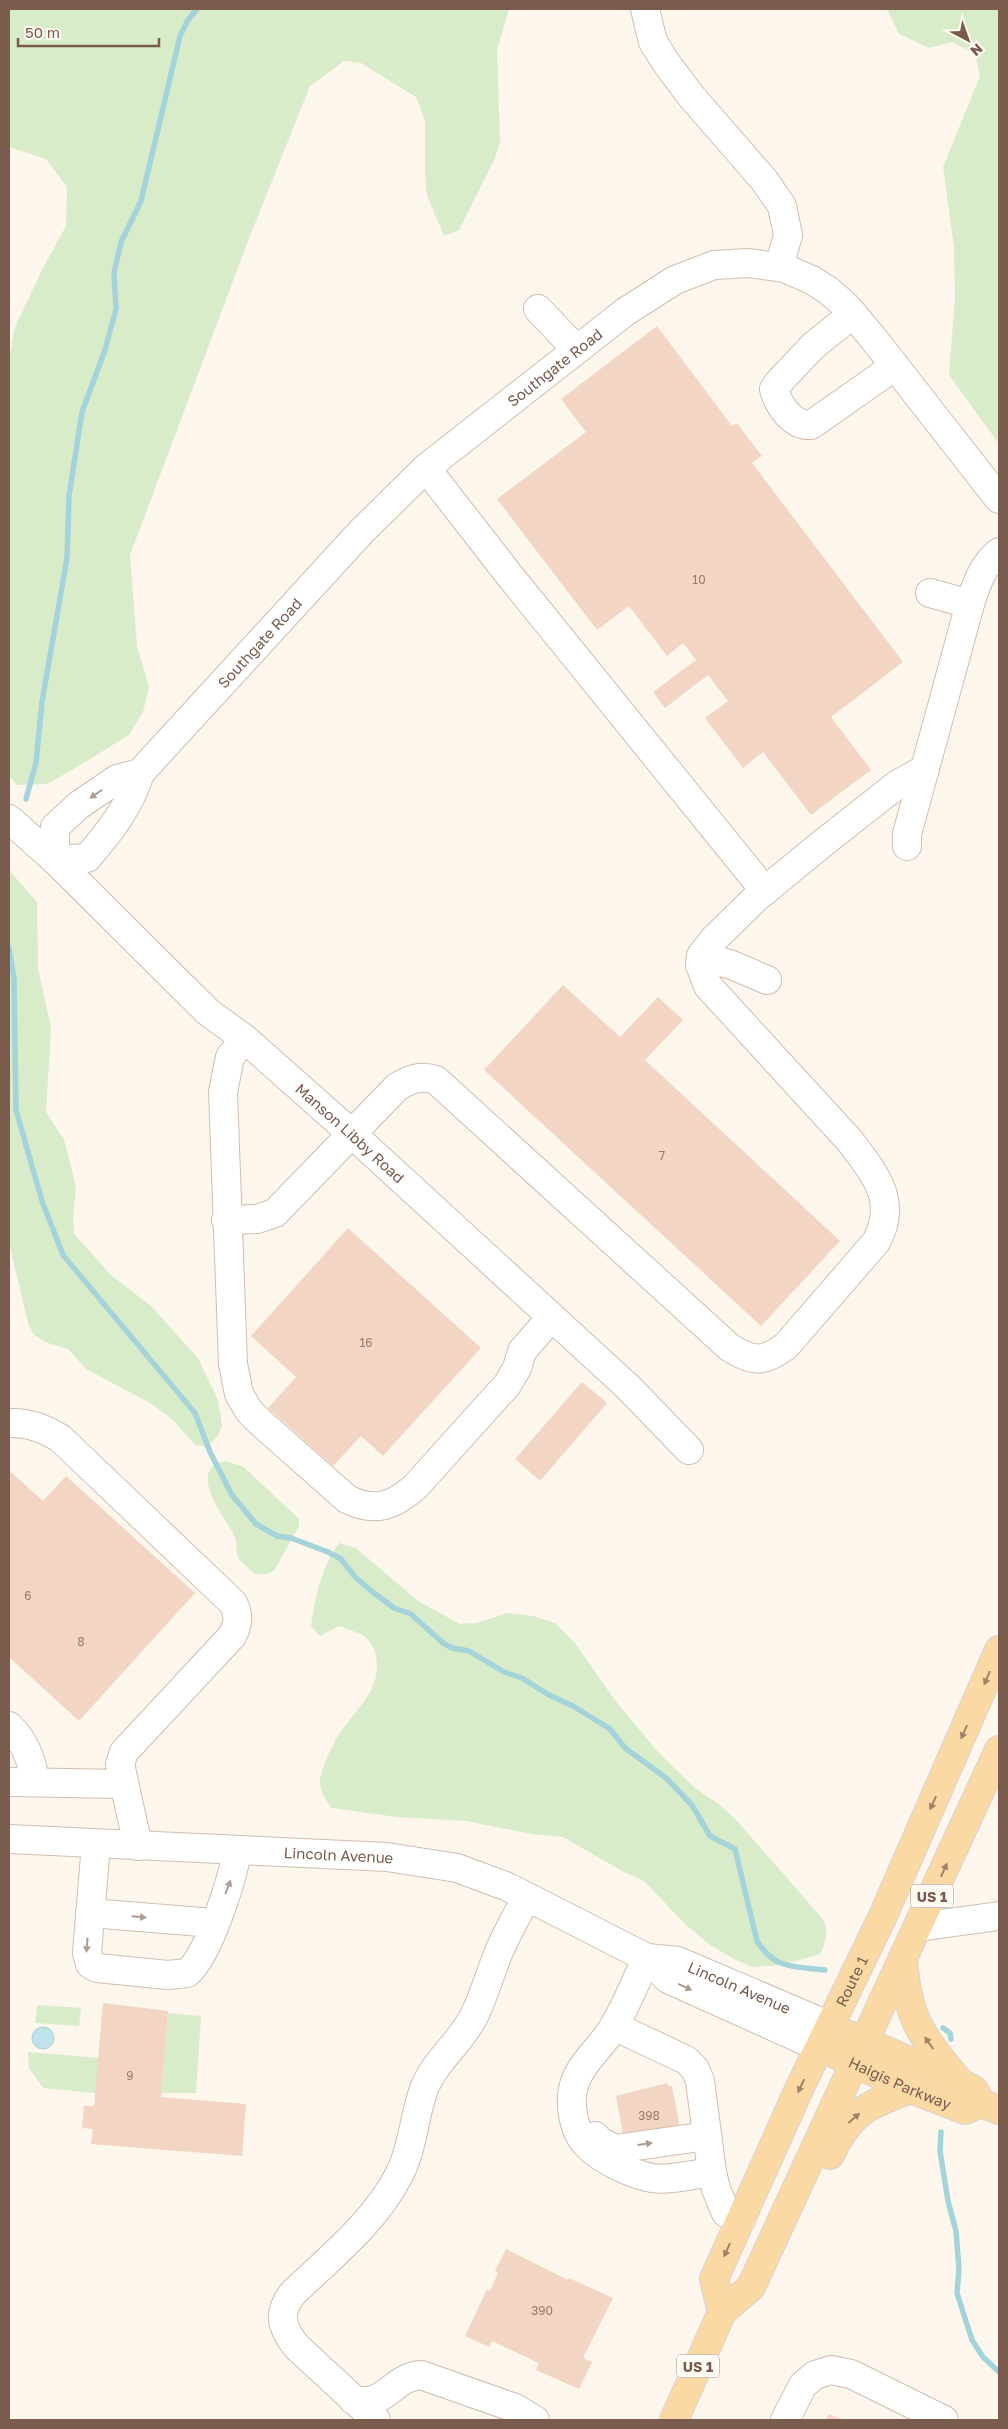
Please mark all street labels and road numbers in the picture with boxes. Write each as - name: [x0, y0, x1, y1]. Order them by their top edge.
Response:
- street label: Southgate Road: [503, 324, 606, 410]
- street label: Southgate Road: [214, 594, 305, 692]
- street label: Manson Libby Road: [292, 1079, 408, 1187]
- street label: Lincoln Avenue: [283, 1843, 395, 1867]
- road number: US 1: [911, 1884, 953, 1908]
- street label: Route 1: [831, 1953, 871, 2009]
- street label: Lincoln Avenue: [685, 1957, 794, 2017]
- street label: Haigis Parkway: [846, 2053, 954, 2113]
- road number: US 1: [677, 2354, 719, 2378]

